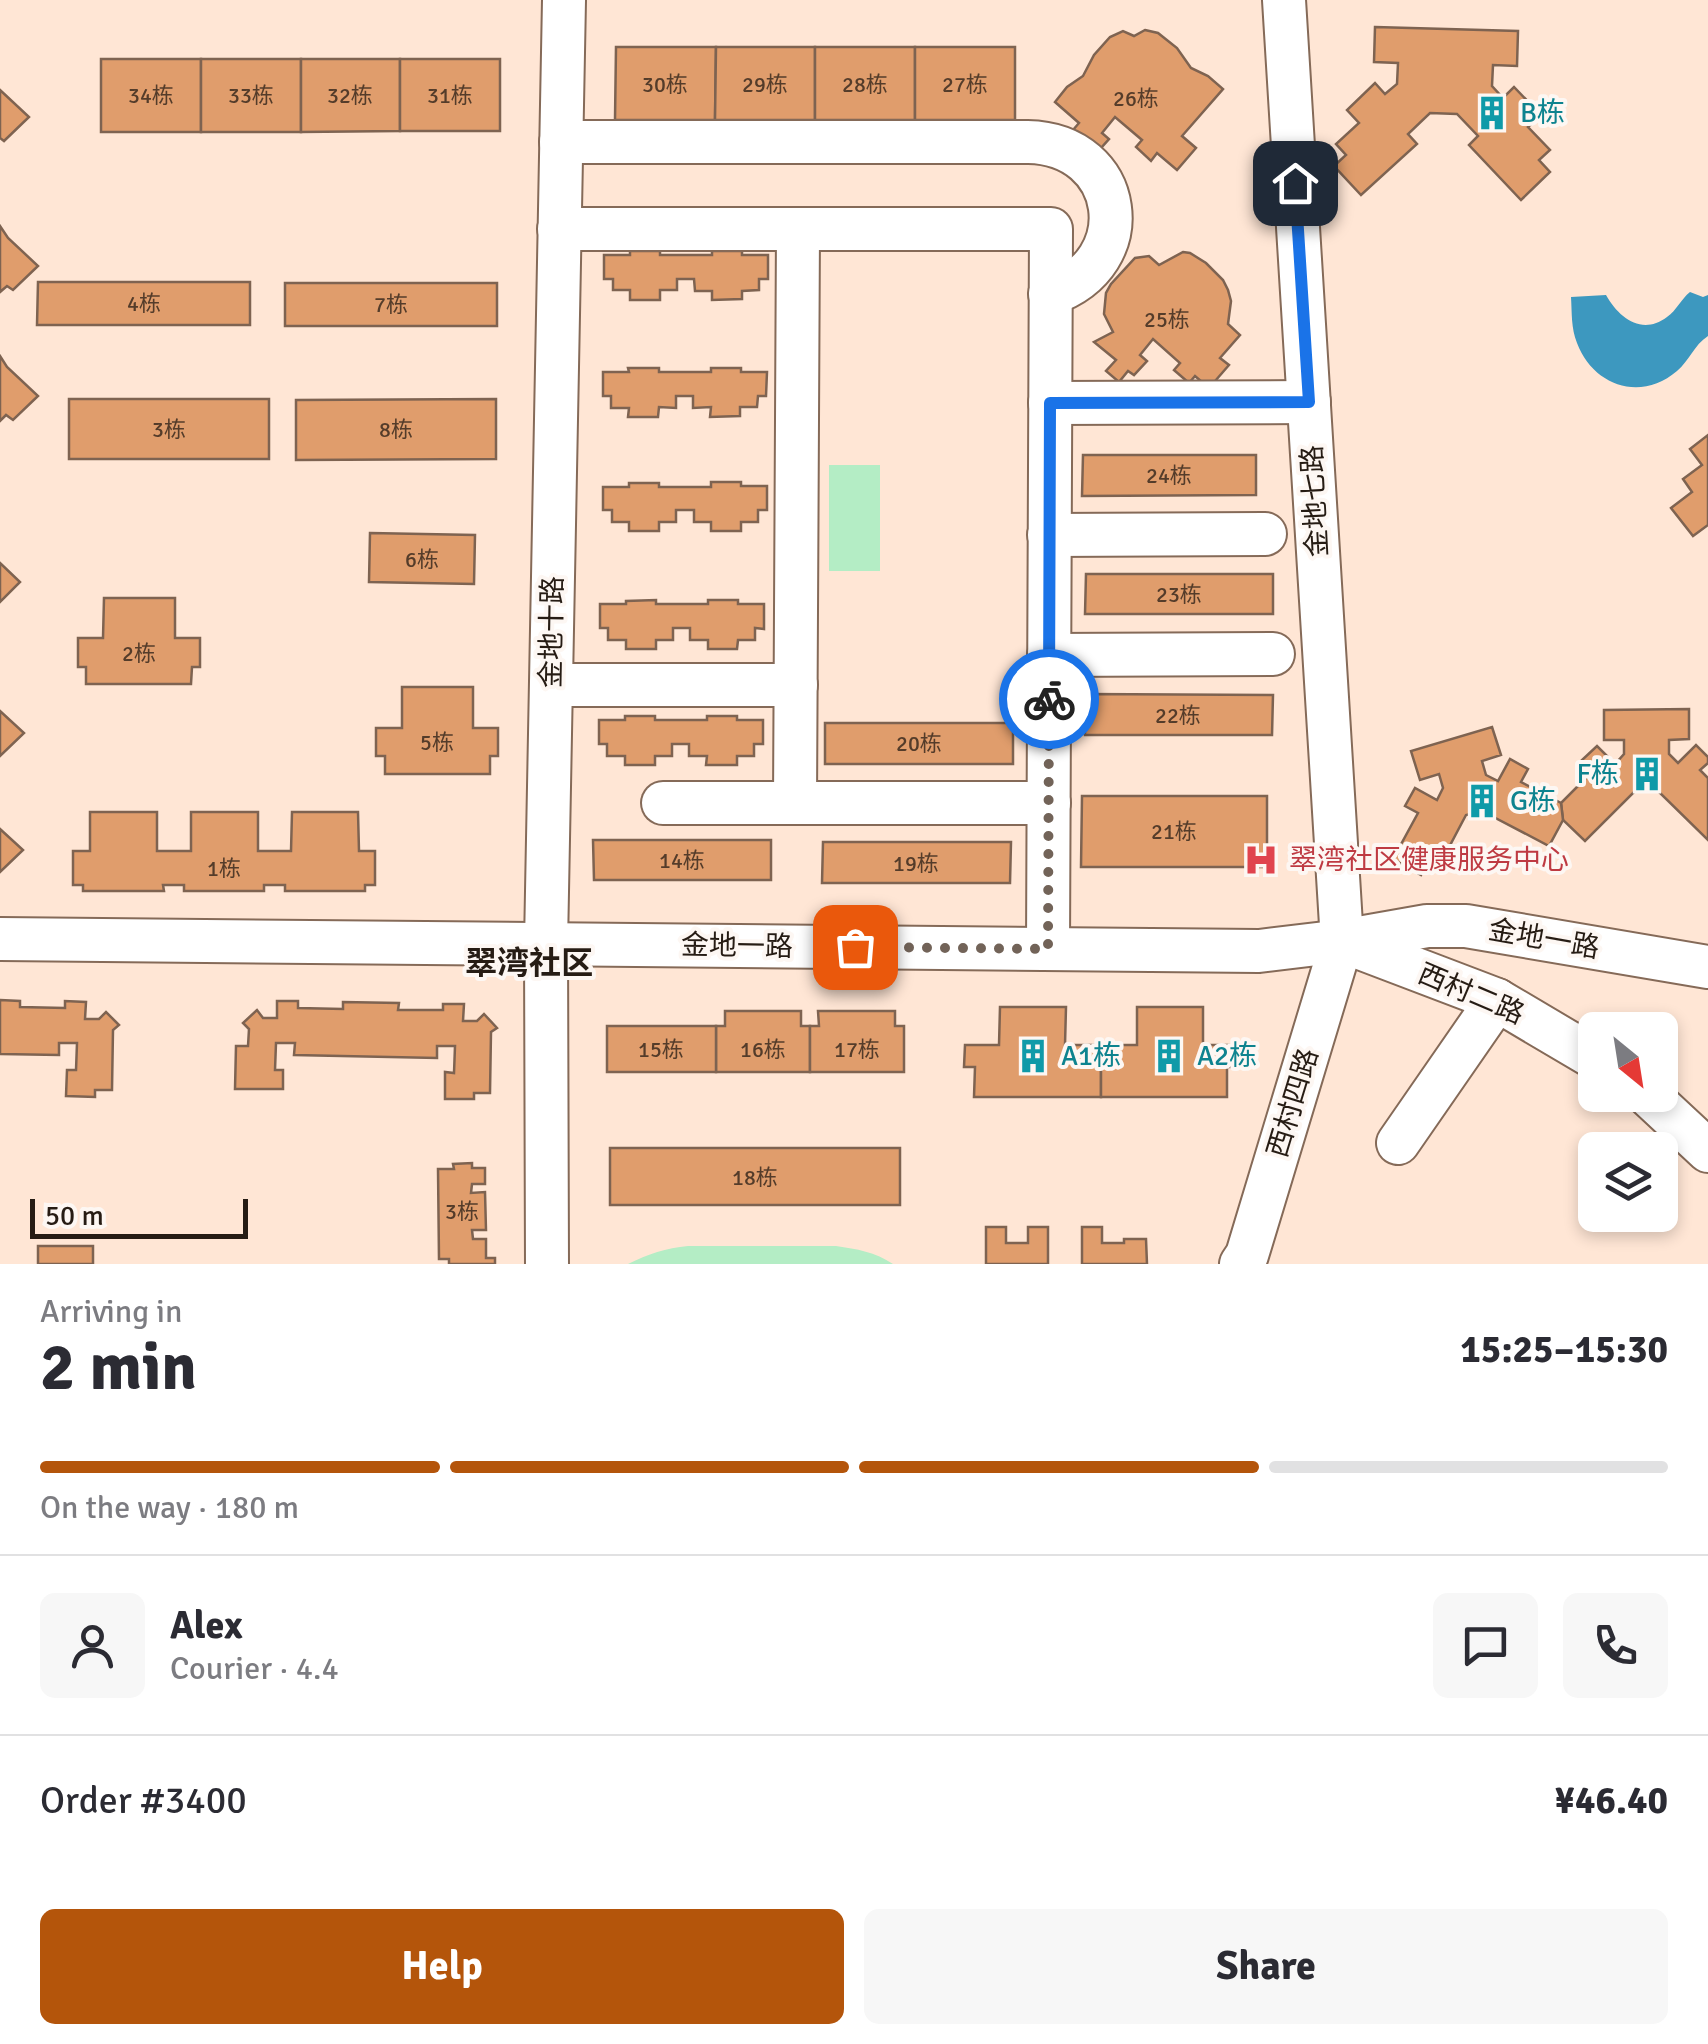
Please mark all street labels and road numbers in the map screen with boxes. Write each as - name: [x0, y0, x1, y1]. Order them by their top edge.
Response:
- street label: 金地七路: [1295, 444, 1335, 558]
- street label: 金地十路: [534, 576, 570, 688]
- street label: 金地一路: [1486, 913, 1602, 965]
- street label: 金地一路: [681, 928, 793, 964]
- street label: 西村二路: [1413, 956, 1529, 1032]
- street label: 西村四路: [1260, 1044, 1326, 1162]

